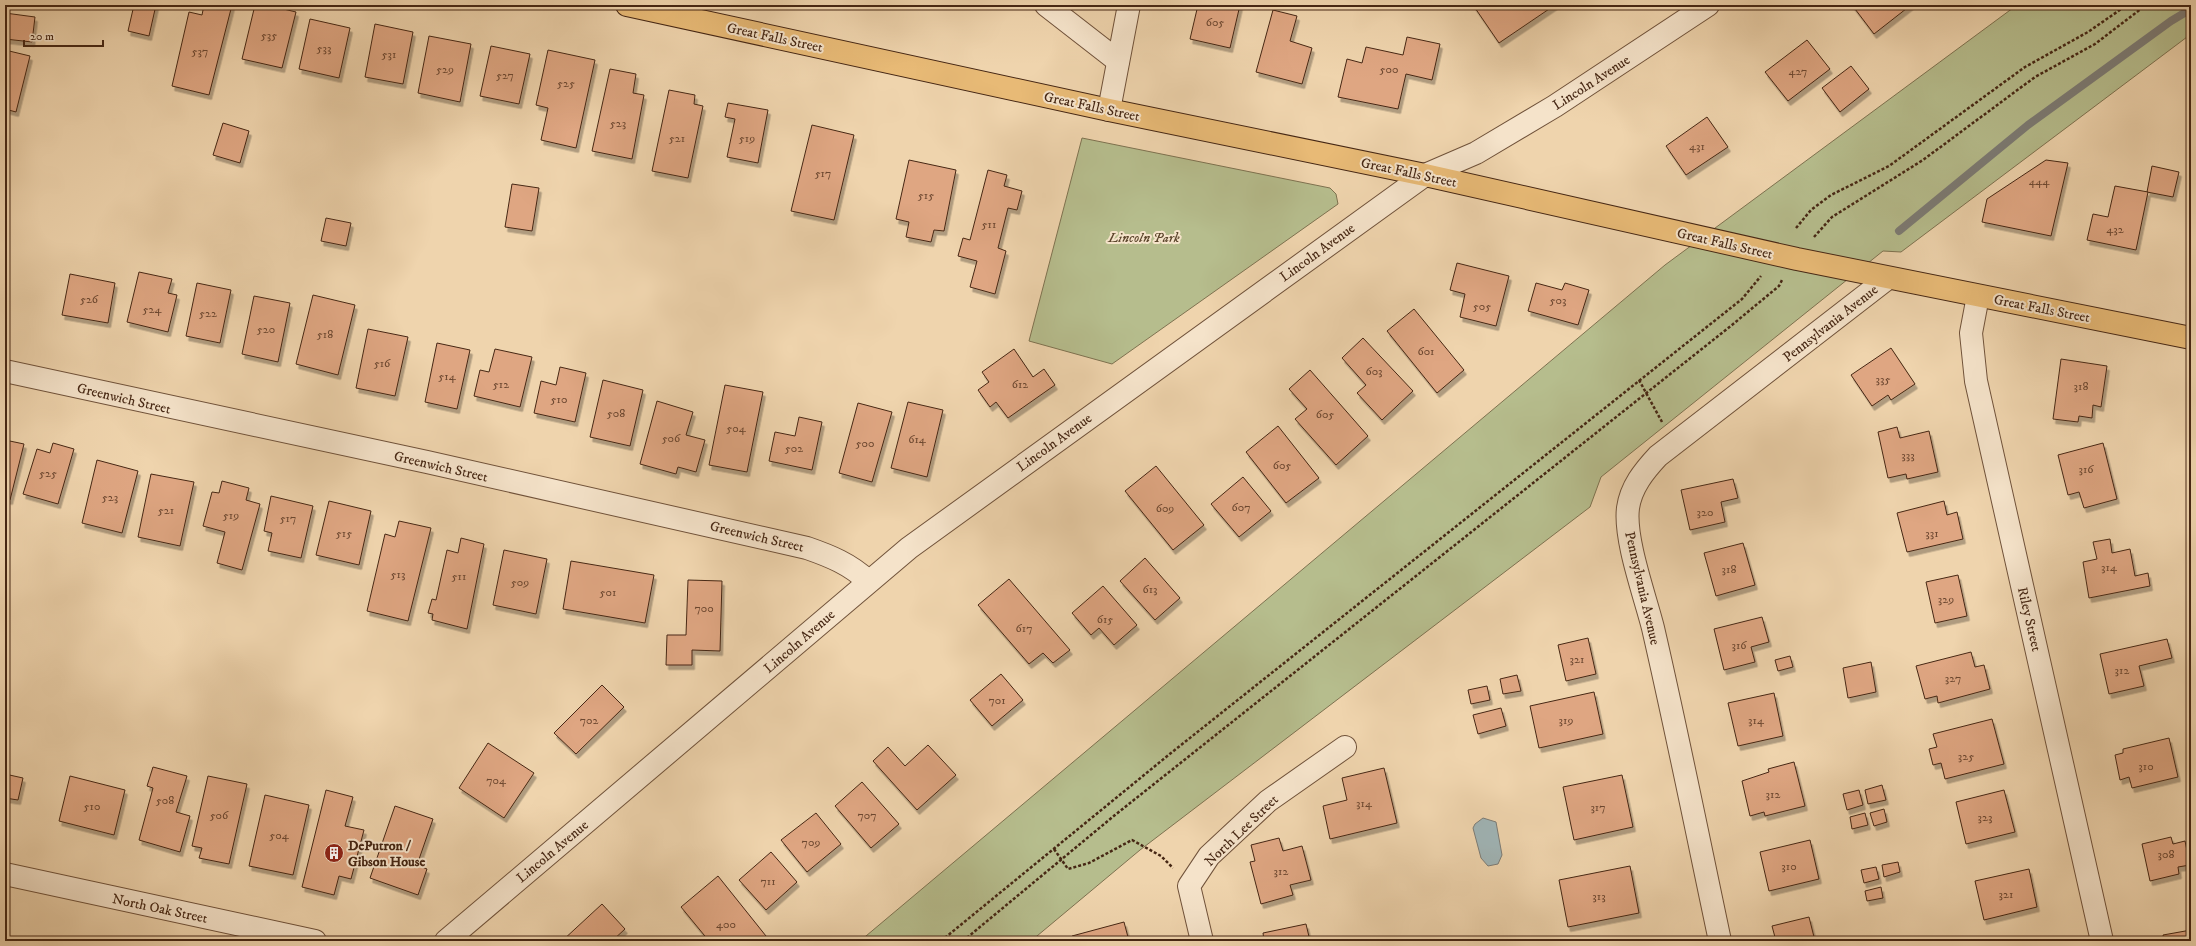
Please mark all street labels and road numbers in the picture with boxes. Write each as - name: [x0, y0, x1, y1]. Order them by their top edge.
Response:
- street label: Great Falls Street: [725, 19, 825, 57]
- street label: Lincoln Avenue: [1549, 51, 1634, 115]
- street label: Great Falls Street: [1042, 88, 1142, 126]
- street label: Great Falls Street: [1359, 154, 1459, 192]
- street label: Lincoln Avenue: [1276, 219, 1359, 286]
- street label: Great Falls Street: [1675, 224, 1775, 264]
- street label: Pennsylvania Avenue: [1779, 281, 1882, 367]
- street label: Great Falls Street: [1992, 291, 2092, 327]
- street label: Greenwich Street: [75, 379, 173, 419]
- street label: Lincoln Avenue: [1013, 409, 1096, 476]
- street label: Greenwich Street: [392, 447, 490, 487]
- street label: Greenwich Street: [708, 517, 806, 557]
- street label: Pennsylvania Avenue: [1620, 530, 1664, 647]
- street label: Riley Street: [2013, 585, 2045, 654]
- street label: Lincoln Avenue: [760, 606, 839, 678]
- street label: North Lee Street: [1201, 791, 1283, 870]
- street label: Lincoln Avenue: [513, 816, 593, 887]
- street label: North Oak Street: [111, 890, 210, 928]

